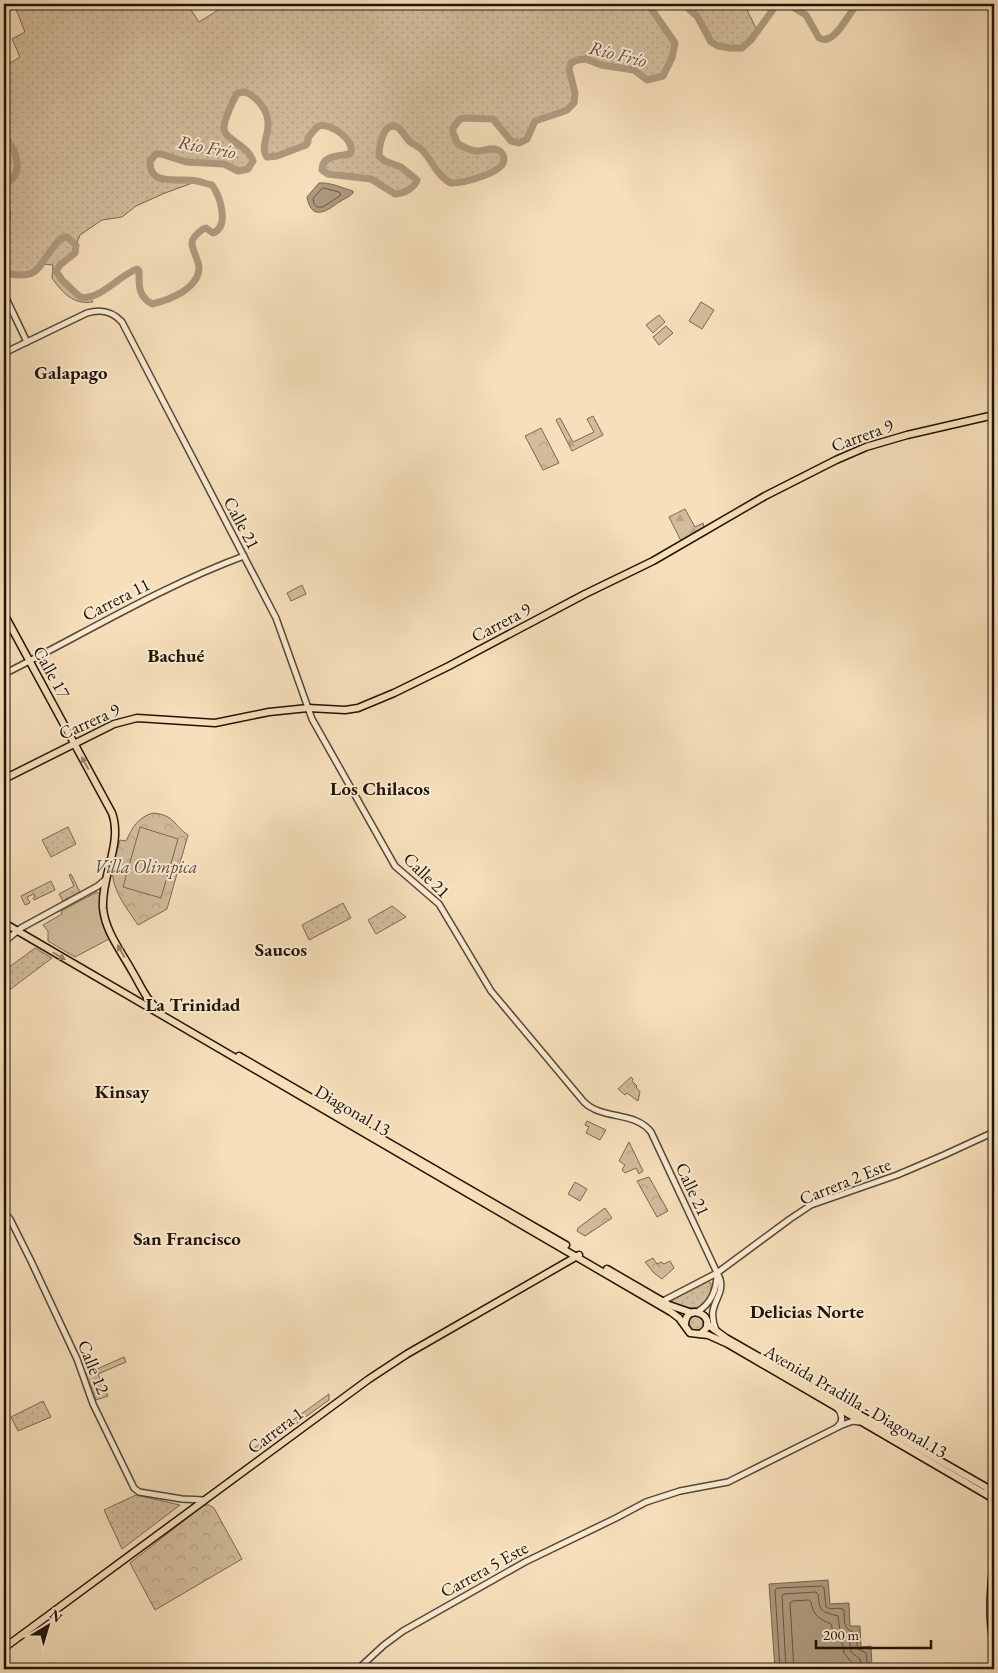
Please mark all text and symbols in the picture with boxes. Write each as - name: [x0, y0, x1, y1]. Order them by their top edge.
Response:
- water label: Río Frío: [587, 35, 649, 73]
- water label: Río Frío: [176, 129, 238, 165]
- district label: Galapago: [34, 360, 108, 385]
- street label: Carrera 9: [828, 413, 897, 457]
- street label: Calle 21: [219, 493, 265, 553]
- street label: Carrera 11: [78, 572, 154, 626]
- street label: Carrera 9: [467, 597, 535, 647]
- street label: Calle 17: [28, 642, 76, 703]
- district label: Bachué: [148, 643, 205, 668]
- street label: Carrera 9: [55, 697, 123, 745]
- one-way arrow: [81, 756, 90, 770]
- district label: Los Chilacos: [330, 776, 430, 801]
- street label: Calle 21: [399, 847, 455, 903]
- park label: Villa Olimpica: [94, 855, 198, 879]
- district label: Saucos: [255, 937, 307, 962]
- one-way arrow: [117, 943, 125, 958]
- one-way arrow: [52, 952, 67, 960]
- district label: La Trinidad: [145, 992, 241, 1017]
- district label: Kinsay: [95, 1079, 150, 1104]
- street label: Diagonal 13: [311, 1079, 395, 1141]
- street label: Carrera 2 Este: [796, 1152, 894, 1210]
- street label: Calle 21: [671, 1159, 715, 1219]
- district label: San Francisco: [133, 1226, 241, 1251]
- district label: Delicias Norte: [750, 1299, 864, 1324]
- street label: Calle 12: [73, 1336, 115, 1398]
- street label: Avenida Pradilla - Diagonal 13: [759, 1339, 952, 1463]
- street label: Carrera 1: [242, 1401, 308, 1459]
- street label: Carrera 5 Este: [436, 1536, 532, 1602]
- north arrow: [22, 1600, 72, 1650]
- text: N: [46, 1605, 67, 1627]
- scale bar: [816, 1618, 930, 1650]
- text: 200 m: [823, 1625, 860, 1644]

